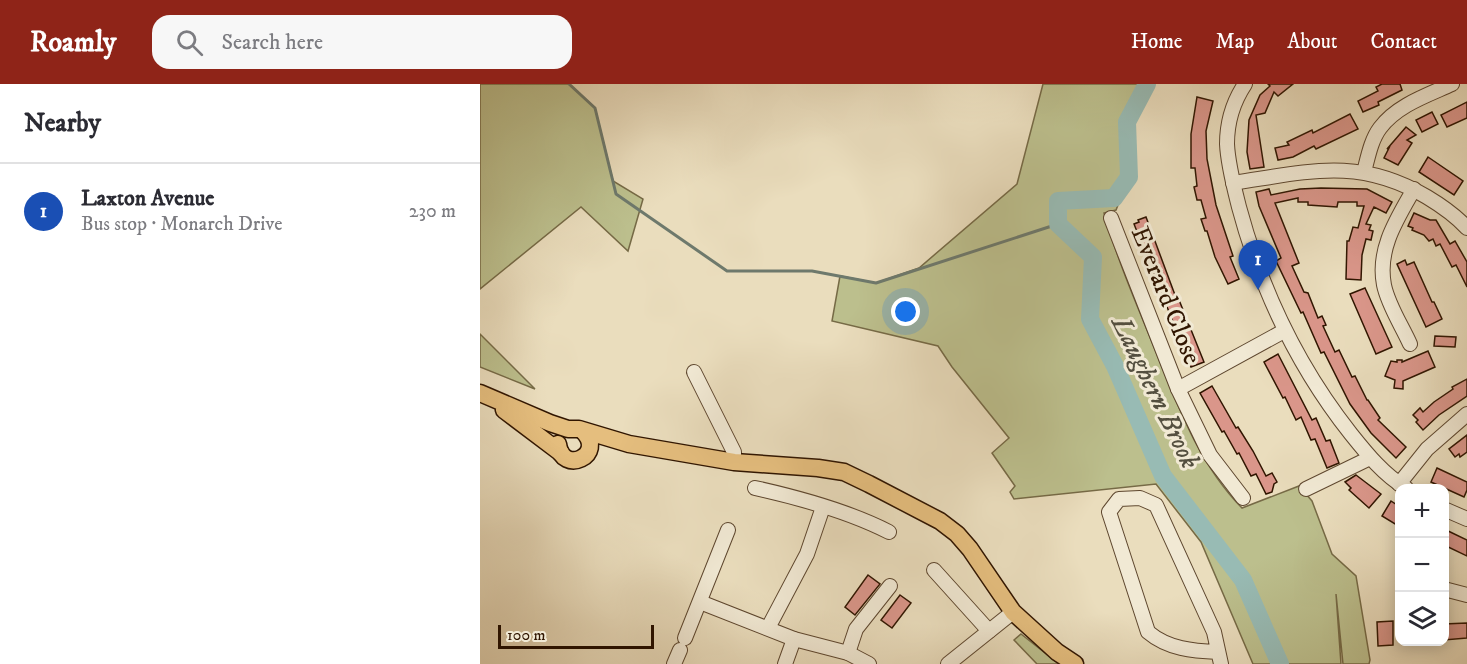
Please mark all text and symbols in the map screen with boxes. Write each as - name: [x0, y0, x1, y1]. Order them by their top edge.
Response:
- search box: [152, 15, 572, 69]
- text: Roamly: [30, 25, 116, 60]
- icon: search: [173, 26, 206, 59]
- text: Search here: [221, 29, 323, 56]
- text: Home: [1131, 29, 1183, 55]
- text: Map: [1216, 29, 1254, 55]
- text: About: [1287, 29, 1338, 55]
- text: Contact: [1371, 29, 1437, 55]
- text: Nearby: [24, 107, 101, 140]
- text: Laxton Avenue: [81, 185, 214, 212]
- text: 1: [40, 199, 47, 224]
- text: 230 m: [409, 199, 456, 224]
- text: Bus stop · Monarch Drive: [81, 212, 282, 237]
- street label: Everard Close: [1123, 222, 1208, 369]
- pin: 1: [1238, 240, 1278, 290]
- your location: [891, 297, 920, 326]
- water label: Laughern Brook: [1103, 309, 1207, 475]
- map controls: [1395, 484, 1449, 646]
- button: +: [1395, 484, 1449, 538]
- button: −: [1395, 538, 1449, 592]
- button: layers: [1395, 592, 1449, 646]
- scale bar: [498, 622, 654, 650]
- text: 100 m: [507, 625, 546, 645]

